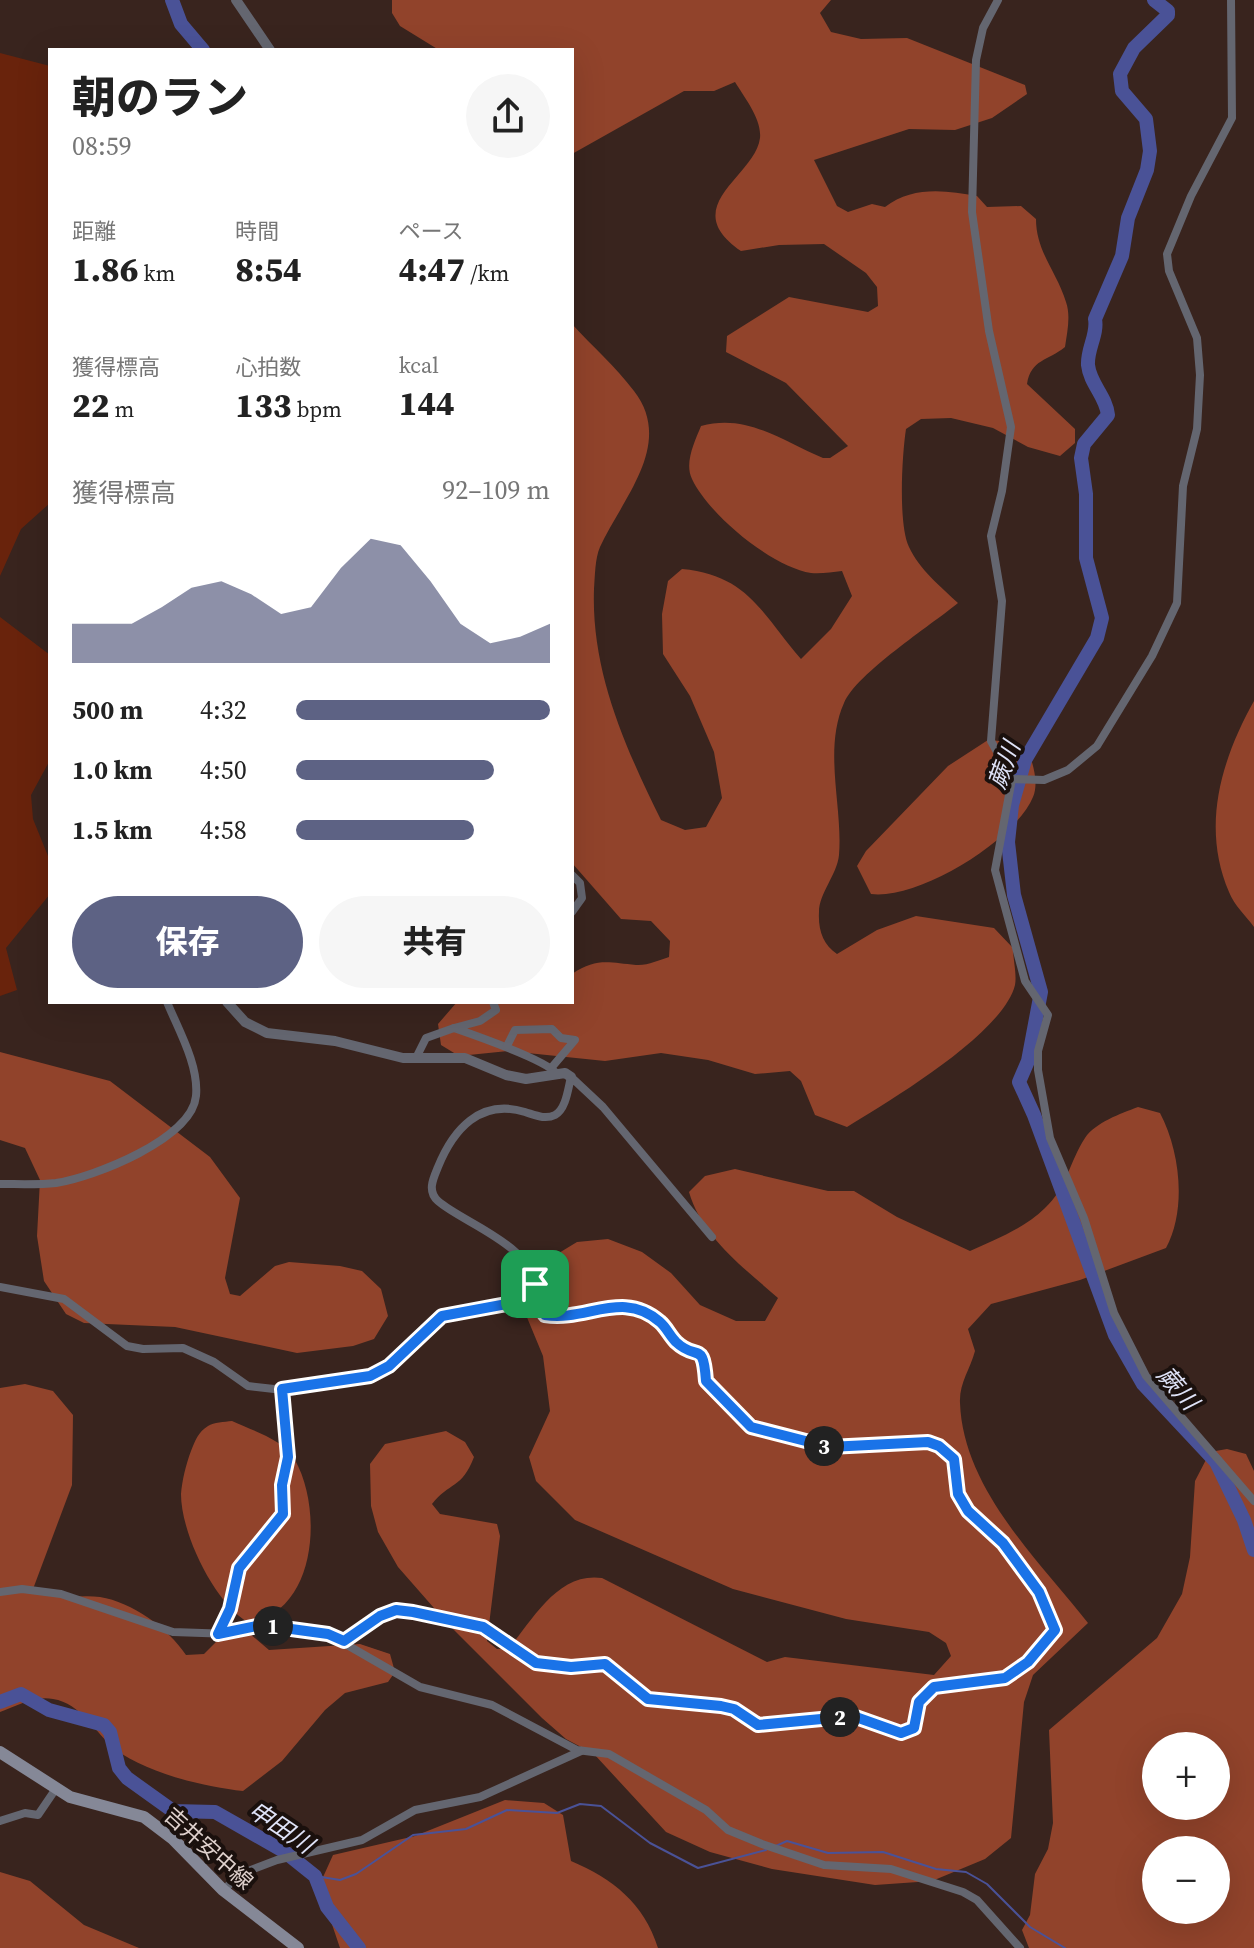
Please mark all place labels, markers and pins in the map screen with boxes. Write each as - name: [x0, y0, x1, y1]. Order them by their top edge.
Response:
- pin: [501, 1250, 569, 1318]
- pin: 3: [804, 1426, 844, 1466]
- pin: 1: [253, 1606, 293, 1646]
- pin: 2: [820, 1697, 860, 1737]

